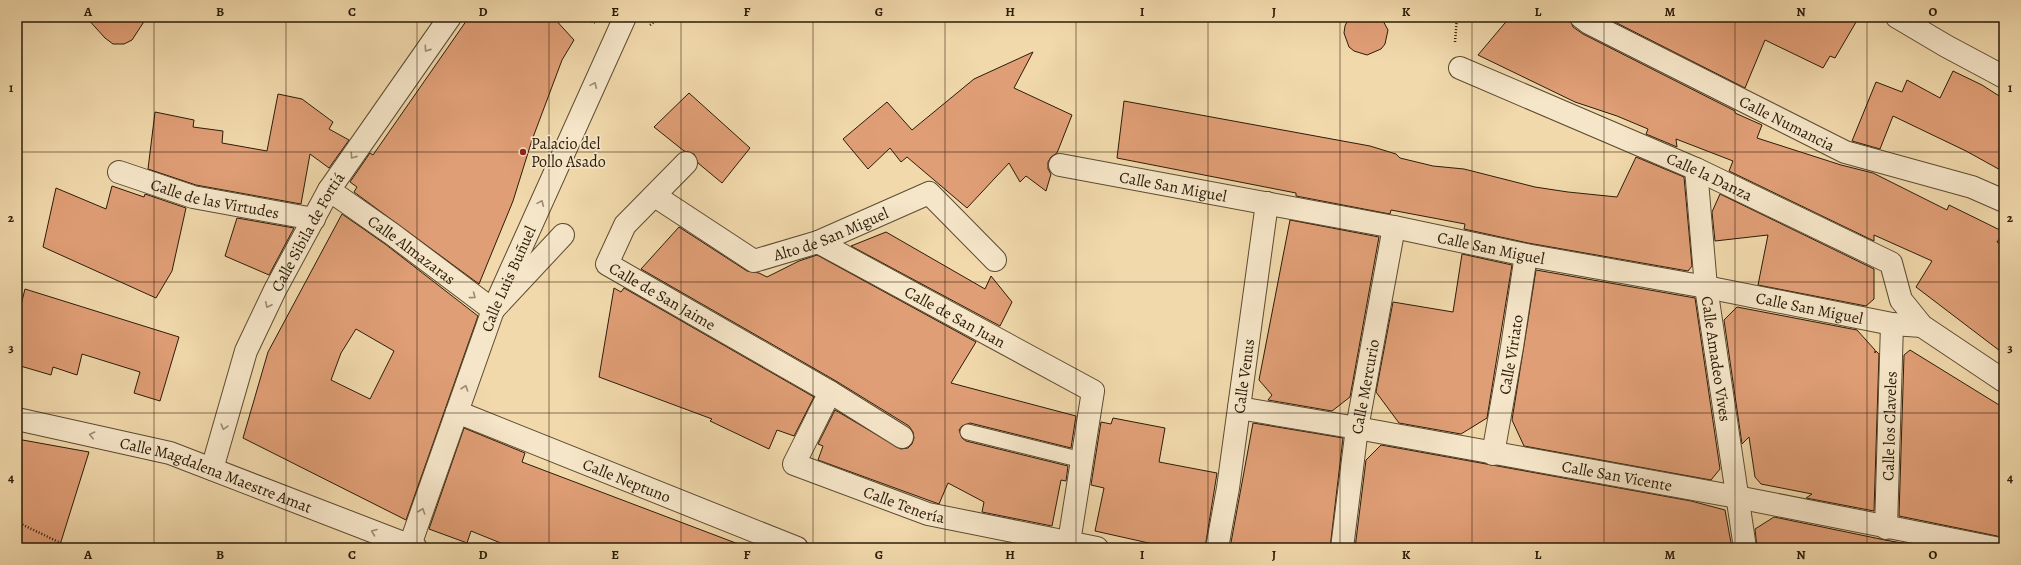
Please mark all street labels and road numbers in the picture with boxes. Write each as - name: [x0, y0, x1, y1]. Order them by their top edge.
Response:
- street label: Calle Numancia: [1735, 91, 1839, 157]
- street label: Calle la Danza: [1663, 148, 1756, 207]
- street label: Calle San Miguel: [1117, 166, 1229, 208]
- street label: Calle Sibila de Fortiá: [266, 168, 350, 296]
- street label: Calle de las Virtudes: [148, 173, 281, 224]
- street label: Alto de San Miguel: [770, 202, 892, 267]
- street label: Calle Almazaras: [363, 210, 460, 290]
- street label: Calle Luis Buñuel: [476, 223, 542, 335]
- street label: Calle San Miguel: [1435, 227, 1546, 270]
- street label: Calle de San Jaime: [605, 257, 719, 336]
- street label: Calle de San Juan: [900, 281, 1009, 354]
- street label: Calle San Miguel: [1754, 287, 1865, 330]
- street label: Calle Amadeo Vives: [1696, 295, 1736, 423]
- street label: Calle Viriato: [1494, 313, 1529, 396]
- street label: Calle Venus: [1228, 337, 1260, 415]
- street label: Calle Mercurio: [1346, 338, 1385, 435]
- street label: Calle los Claveles: [1877, 371, 1903, 481]
- street label: Calle Magdalena Maestre Amat: [118, 432, 315, 519]
- street label: Calle Neptuno: [579, 453, 674, 508]
- street label: Calle San Vicente: [1560, 455, 1674, 497]
- street label: Calle Tenería: [860, 481, 947, 529]

